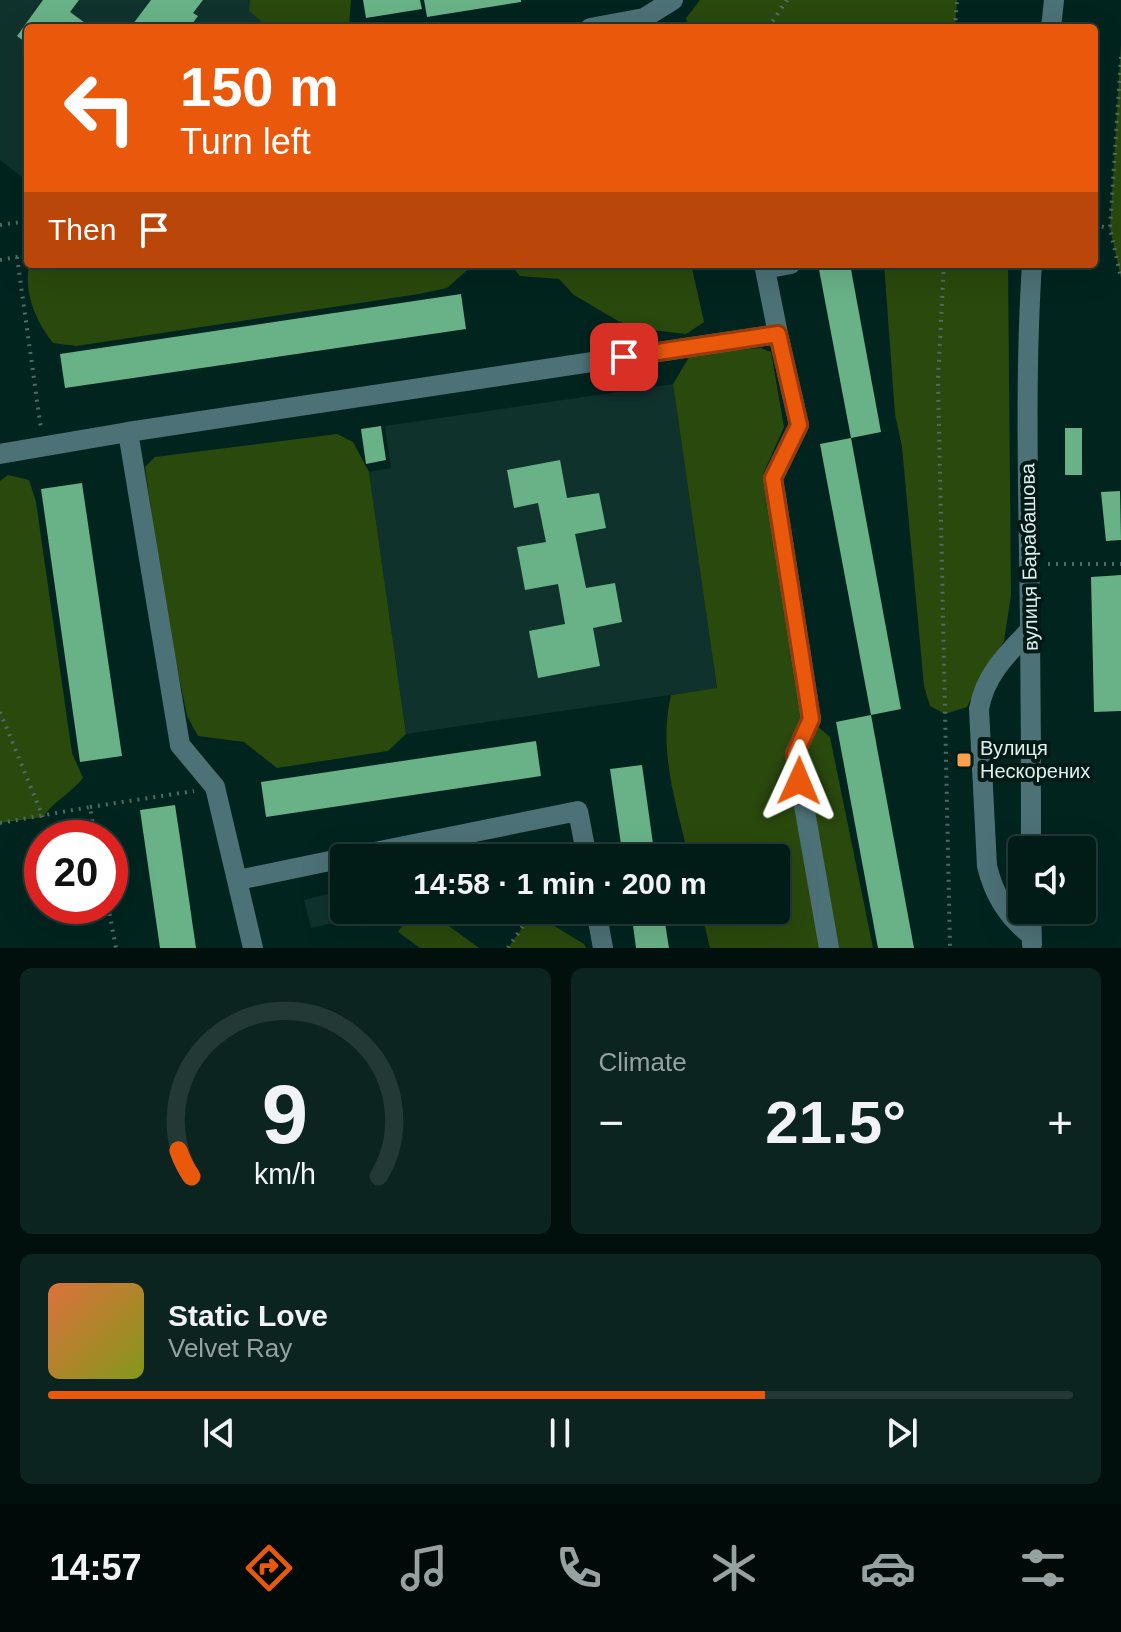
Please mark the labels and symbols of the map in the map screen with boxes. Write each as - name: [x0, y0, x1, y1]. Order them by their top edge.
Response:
- pin: [590, 323, 658, 391]
- street label: вулиця Барабашова: [1016, 462, 1042, 651]
- place label: Вулиця Нескорених: [980, 737, 1090, 782]
- position arrow: [757, 739, 841, 823]
- marker: Вулиця Нескорених: [955, 751, 973, 769]
- speed limit sign: 20: [24, 820, 128, 924]

